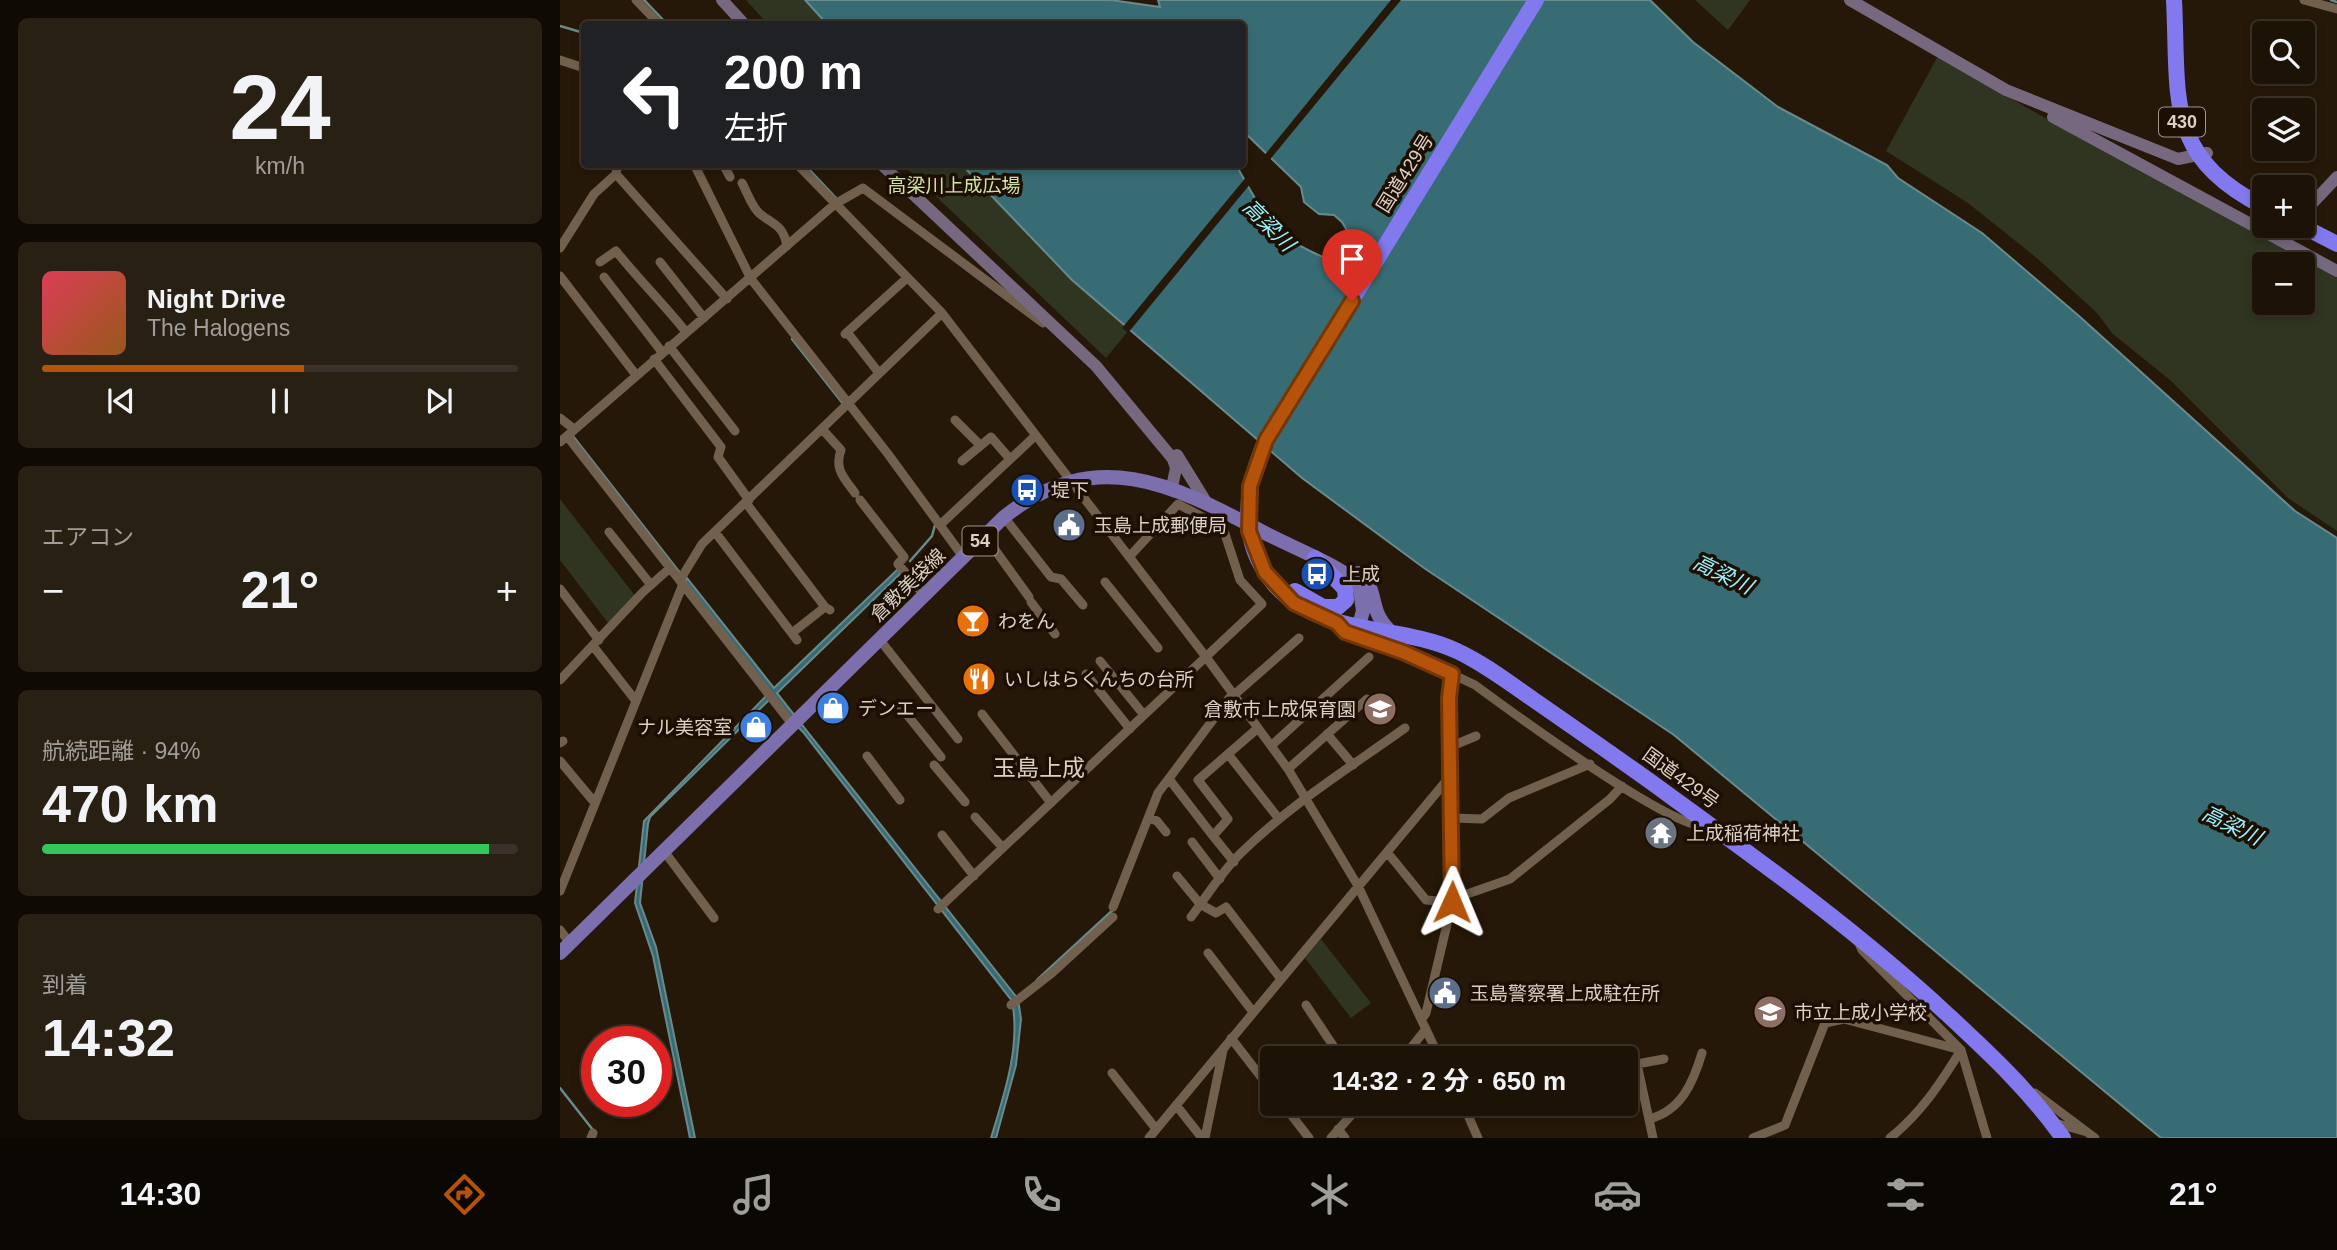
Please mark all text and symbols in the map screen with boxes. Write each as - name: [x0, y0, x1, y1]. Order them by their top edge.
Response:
- map controls: [2252, 21, 2315, 315]
- button: search: [2252, 21, 2315, 84]
- text: 200 m: [724, 45, 863, 99]
- icon: left: [609, 49, 700, 140]
- text: 24: [229, 57, 331, 158]
- button: layers: [2252, 98, 2315, 161]
- road number: 430: [2159, 107, 2205, 136]
- text: 左折: [724, 110, 788, 146]
- street label: 国道429号: [1373, 130, 1437, 216]
- text: km/h: [255, 153, 305, 179]
- park label: 高梁川上成広場: [887, 175, 1021, 196]
- button: +: [2252, 175, 2315, 238]
- water label: 高梁川: [1239, 195, 1301, 257]
- pin: [1322, 229, 1382, 301]
- icon: arrive: [1333, 240, 1371, 278]
- button: −: [2252, 252, 2315, 315]
- text: Night Drive: [147, 284, 286, 314]
- text: The Halogens: [147, 315, 290, 341]
- icon: previous: [102, 382, 140, 420]
- icon: pause: [261, 382, 299, 420]
- icon: next: [420, 382, 458, 420]
- bus stop icon: 堤下: [1008, 471, 1046, 509]
- place label: 堤下: [1051, 480, 1089, 501]
- public building icon: 玉島上成郵便局: [1050, 506, 1088, 544]
- place label: 玉島上成郵便局: [1094, 515, 1227, 536]
- text: エアコン: [42, 524, 134, 550]
- road number: 54: [962, 526, 998, 556]
- street label: 倉敷美袋線: [867, 544, 949, 626]
- water label: 高梁川: [1690, 550, 1758, 599]
- bus stop icon: 上成: [1298, 555, 1336, 593]
- text: 21°: [241, 561, 319, 619]
- place label: 上成: [1342, 564, 1380, 585]
- text: −: [42, 570, 64, 612]
- text: +: [496, 570, 518, 612]
- bar icon: わをん: [954, 602, 992, 640]
- place label: わをん: [998, 611, 1055, 632]
- restaurant icon: いしはらくんちの台所: [960, 660, 998, 698]
- place label: いしはらくんちの台所: [1004, 669, 1194, 690]
- shop icon: デンエー: [814, 689, 852, 727]
- school or university icon: 倉敷市上成保育園: [1361, 690, 1399, 728]
- place label: デンエー: [858, 698, 934, 719]
- place label: 倉敷市上成保育園: [1204, 699, 1356, 720]
- shop icon: ナル美容室: [737, 708, 775, 746]
- place label: ナル美容室: [637, 717, 732, 738]
- text: 航続距離 · 94%: [42, 738, 200, 764]
- street label: 国道429号: [1639, 743, 1723, 813]
- district label: 玉島上成: [993, 755, 1085, 781]
- text: 470 km: [42, 775, 218, 833]
- water label: 高梁川: [2199, 801, 2267, 850]
- temple icon: 上成稲荷神社: [1642, 814, 1680, 852]
- place label: 上成稲荷神社: [1686, 823, 1800, 844]
- position arrow: [1415, 865, 1489, 939]
- text: 到着: [42, 972, 88, 998]
- public building icon: 玉島警察署上成駐在所: [1426, 974, 1464, 1012]
- place label: 玉島警察署上成駐在所: [1470, 983, 1660, 1004]
- school or university icon: 市立上成小学校: [1751, 993, 1789, 1031]
- place label: 市立上成小学校: [1794, 1002, 1927, 1023]
- text: 14:32: [42, 1009, 175, 1067]
- speed limit sign: 30: [581, 1026, 672, 1117]
- text: 14:32 · 2 分 · 650 m: [1332, 1066, 1566, 1096]
- icon: directions: [440, 1170, 489, 1219]
- icon: music: [729, 1170, 778, 1219]
- icon: phone: [1017, 1170, 1066, 1219]
- icon: climate: [1305, 1170, 1354, 1219]
- icon: car: [1593, 1170, 1642, 1219]
- icon: filters: [1881, 1170, 1930, 1219]
- text: 14:30: [120, 1176, 201, 1212]
- text: 21°: [2169, 1176, 2217, 1212]

